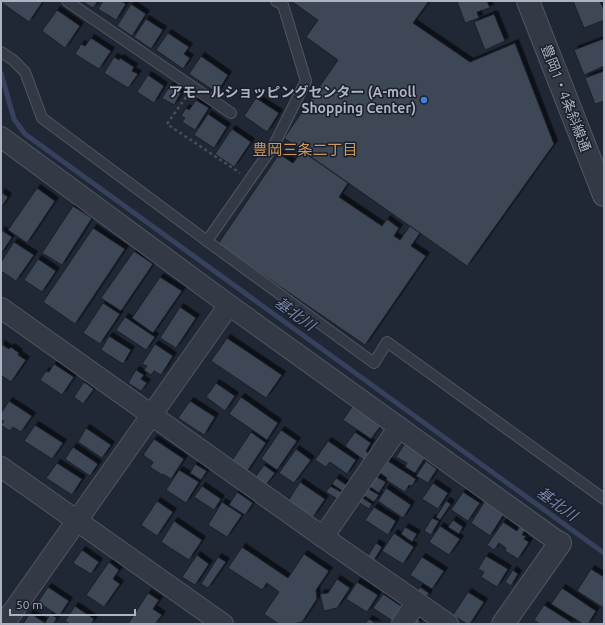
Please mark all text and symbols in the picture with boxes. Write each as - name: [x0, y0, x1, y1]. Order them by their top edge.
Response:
- street label: 豊岡1・4条斜線通: [538, 42, 594, 154]
- place label: アモールショッピングセンター (A-moll Shopping Center): [168, 84, 416, 116]
- marker: アモールショッピングセンター (A-moll Shopping Center): [419, 95, 429, 105]
- district label: 豊岡三条二丁目: [252, 141, 358, 158]
- water label: 基北川: [272, 293, 320, 335]
- water label: 基北川: [534, 483, 582, 525]
- scale bar: [10, 591, 135, 617]
- text: 50 m: [16, 598, 43, 611]

